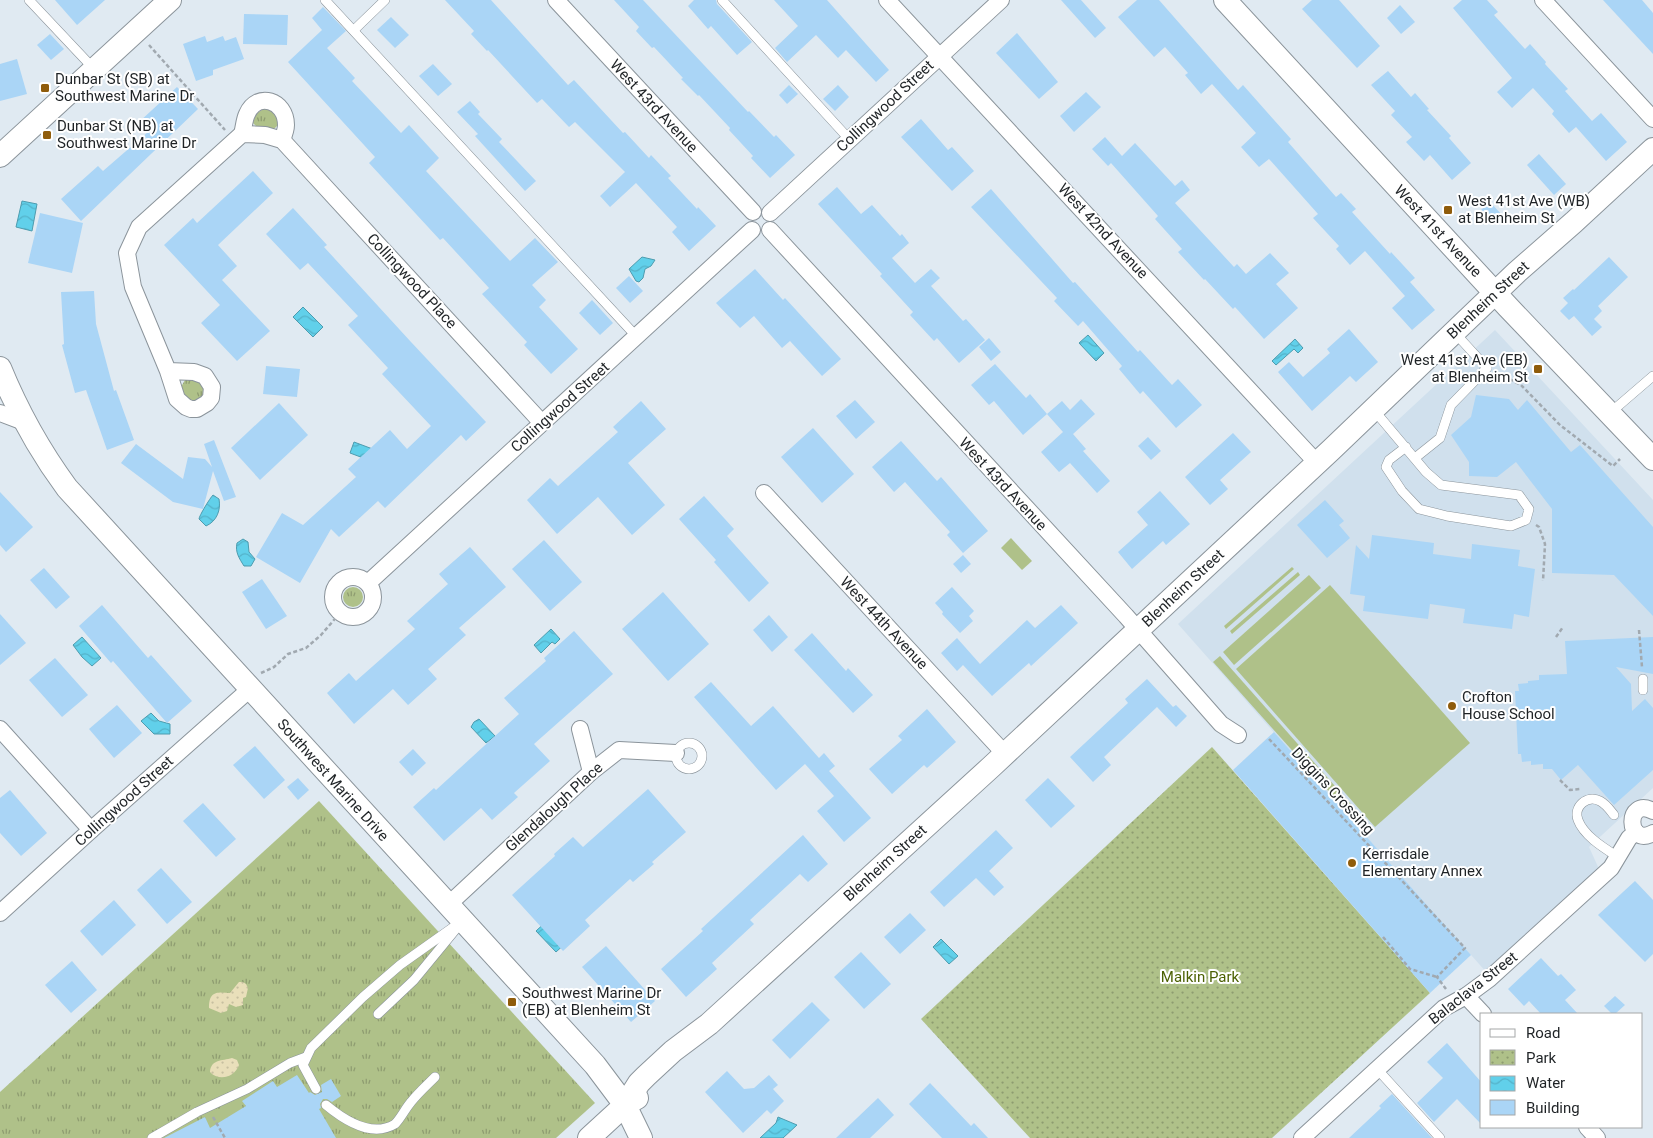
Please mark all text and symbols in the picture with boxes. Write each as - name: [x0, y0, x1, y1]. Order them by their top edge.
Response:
- street label: West 43rd Avenue: [606, 56, 702, 156]
- street label: Collingwood Street: [833, 56, 937, 156]
- place label: Dunbar St (SB) at Southwest Marine Dr: [55, 70, 194, 105]
- marker: Dunbar St (SB) at Southwest Marine Dr: [39, 82, 51, 94]
- place label: Dunbar St (NB) at Southwest Marine Dr: [57, 117, 196, 152]
- marker: Dunbar St (NB) at Southwest Marine Dr: [41, 129, 53, 141]
- street label: West 42nd Avenue: [1054, 180, 1152, 282]
- street label: West 41st Avenue: [1391, 181, 1485, 281]
- place label: West 41st Ave (WB) at Blenheim St: [1458, 192, 1590, 227]
- marker: West 41st Ave (WB) at Blenheim St: [1442, 204, 1454, 216]
- street label: Collingwood Place: [363, 230, 461, 332]
- street label: Blenheim Street: [1443, 257, 1533, 343]
- place label: West 41st Ave (EB) at Blenheim St: [1401, 351, 1528, 386]
- street label: Collingwood Street: [507, 358, 613, 456]
- marker: West 41st Ave (EB) at Blenheim St: [1532, 363, 1544, 375]
- street label: West 43rd Avenue: [955, 434, 1051, 534]
- street label: Blenheim Street: [1138, 545, 1228, 631]
- street label: West 44th Avenue: [836, 573, 932, 673]
- place label: Crofton House School: [1462, 688, 1555, 723]
- marker: Crofton House School: [1446, 700, 1458, 712]
- street label: Southwest Marine Drive: [273, 715, 393, 845]
- street label: Diggins Crossing: [1288, 744, 1378, 838]
- street label: Collingwood Street: [71, 752, 177, 850]
- street label: Glendalough Place: [502, 759, 606, 855]
- street label: Blenheim Street: [840, 821, 930, 905]
- place label: Kerrisdale Elementary Annex: [1362, 845, 1483, 880]
- marker: Kerrisdale Elementary Annex: [1346, 857, 1358, 869]
- street label: Balaclava Street: [1425, 948, 1521, 1028]
- park label: Malkin Park: [1161, 968, 1240, 986]
- place label: Southwest Marine Dr (EB) at Blenheim St: [522, 984, 661, 1019]
- marker: Southwest Marine Dr (EB) at Blenheim St: [506, 996, 518, 1008]
- legend: [1480, 1013, 1643, 1128]
- text: Road: [1526, 1024, 1560, 1042]
- text: Park: [1526, 1049, 1557, 1067]
- text: Water: [1526, 1074, 1565, 1092]
- text: Building: [1526, 1099, 1580, 1117]

